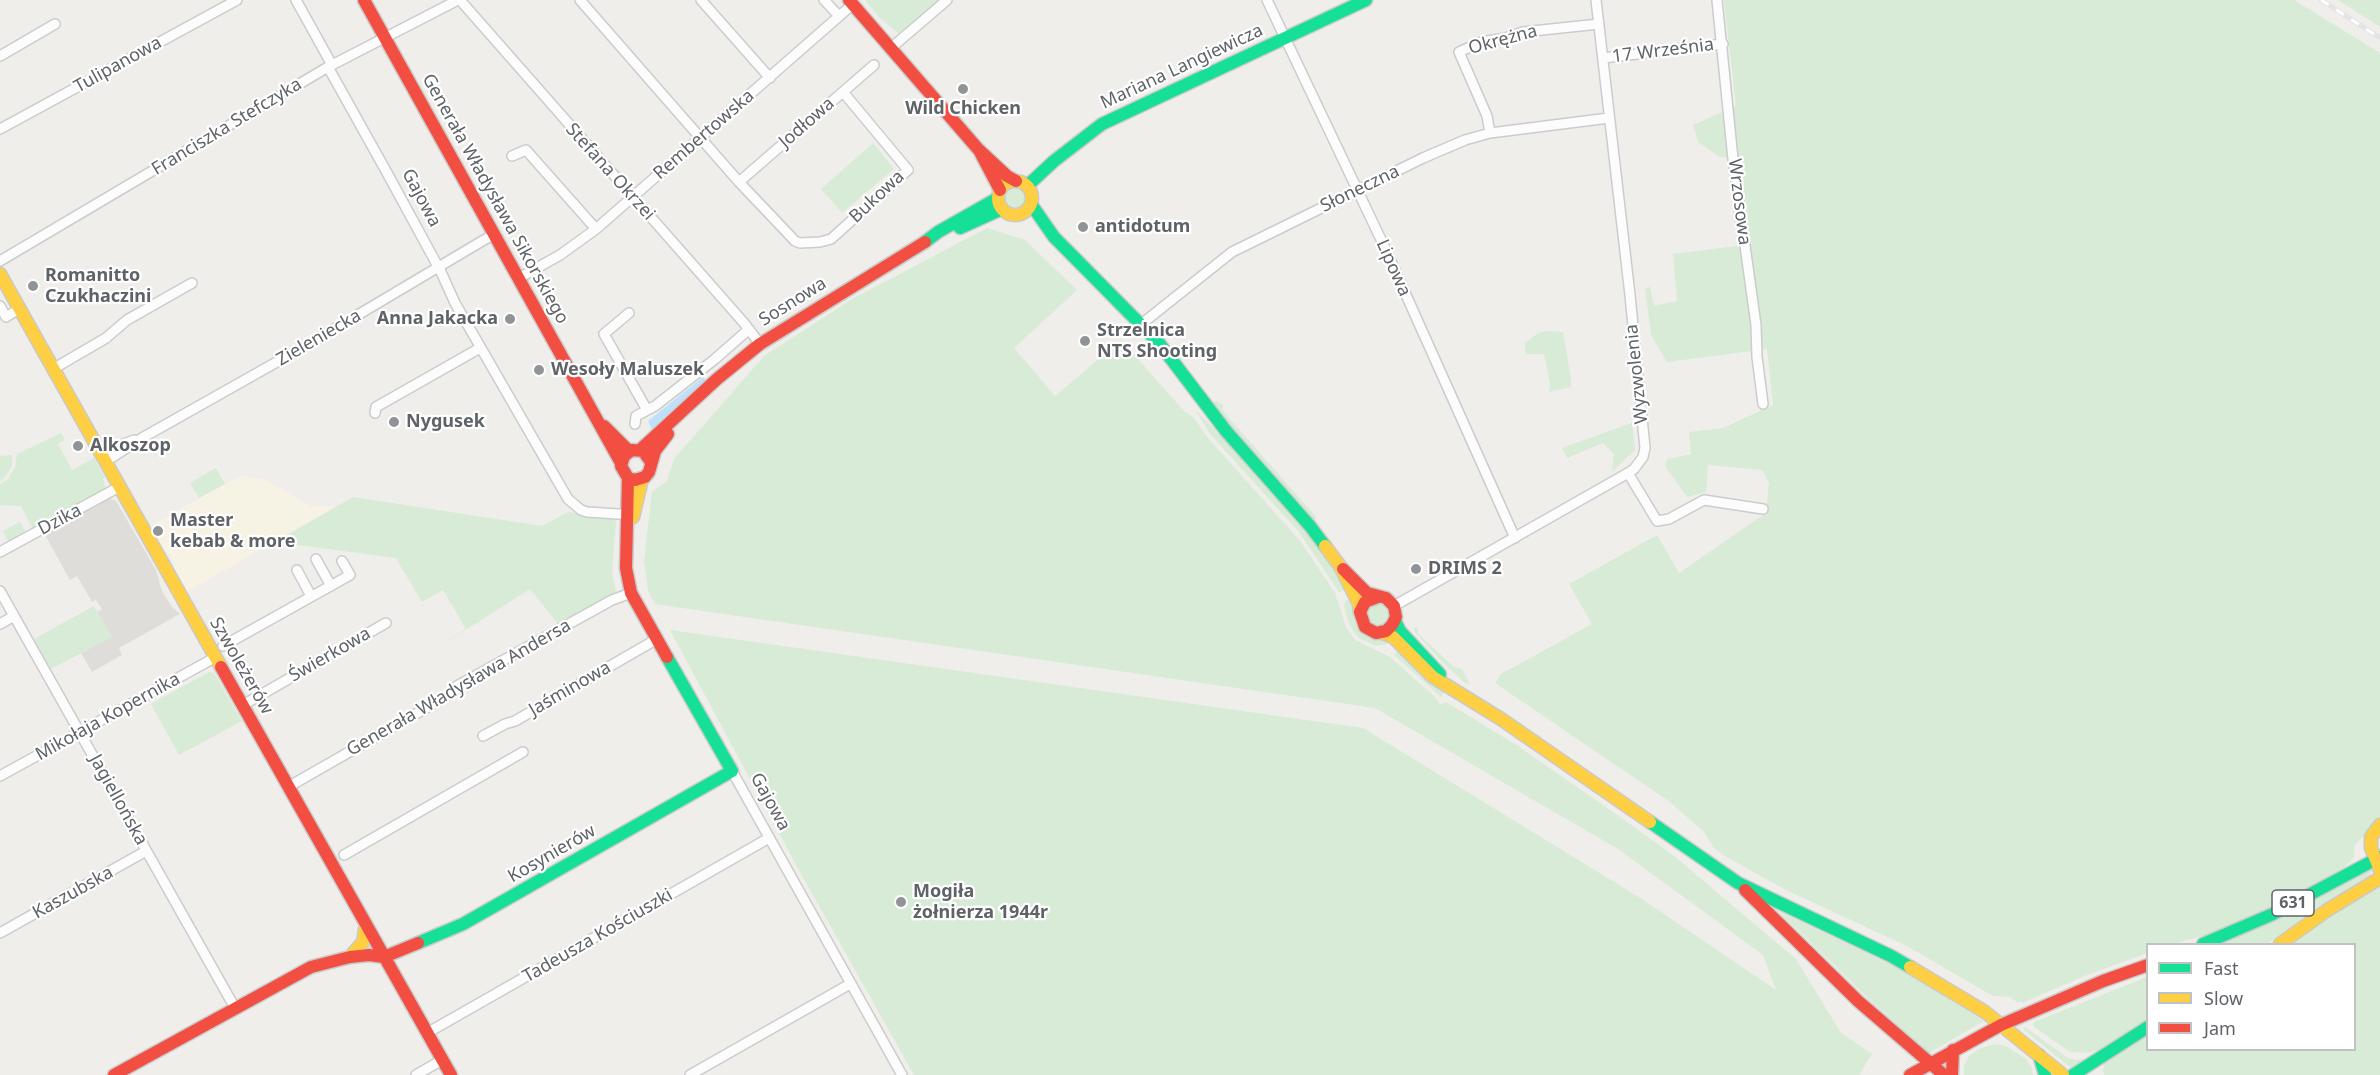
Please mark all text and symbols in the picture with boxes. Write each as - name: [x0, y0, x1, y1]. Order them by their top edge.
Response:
- street label: Mariana Langiewicza: [1097, 20, 1267, 114]
- street label: Okrężna: [1466, 20, 1540, 60]
- street label: Tulipanowa: [71, 32, 165, 98]
- street label: 17 Września: [1611, 34, 1715, 68]
- street label: Generała Władysława Sikorskiego: [417, 70, 573, 328]
- street label: Franciszka Stefczyka: [148, 74, 306, 180]
- marker: Wild Chicken: [956, 82, 970, 96]
- street label: Rembertowska: [649, 85, 759, 185]
- street label: Jodłowa: [775, 93, 839, 153]
- place label: Wild Chicken: [905, 98, 1021, 120]
- street label: Stefana Okrzei: [561, 119, 659, 225]
- street label: Wrzosowa: [1723, 158, 1755, 246]
- street label: Słoneczna: [1317, 161, 1403, 217]
- street label: Gajowa: [397, 165, 445, 231]
- street label: Bukowa: [845, 166, 909, 228]
- place label: antidotum: [1095, 216, 1190, 238]
- marker: antidotum: [1076, 220, 1090, 234]
- street label: Lipowa: [1371, 236, 1415, 300]
- place label: Romanitto Czukhaczini: [45, 265, 151, 308]
- street label: Sosnowa: [755, 273, 831, 331]
- marker: Romanitto Czukhaczini: [26, 279, 40, 293]
- street label: Zieleniecka: [273, 305, 365, 371]
- place label: Anna Jakacka: [377, 308, 498, 330]
- marker: Anna Jakacka: [503, 312, 517, 326]
- place label: Strzelnica NTS Shooting: [1097, 320, 1217, 362]
- street label: Wyzwolenia: [1621, 323, 1653, 425]
- marker: Strzelnica NTS Shooting: [1078, 334, 1092, 348]
- place label: Wesoły Maluszek: [551, 359, 704, 381]
- marker: Wesoły Maluszek: [532, 363, 546, 377]
- place label: Nygusek: [406, 411, 485, 433]
- marker: Nygusek: [387, 415, 401, 429]
- place label: Alkoszop: [90, 435, 171, 457]
- marker: Alkoszop: [71, 439, 85, 453]
- street label: Dzika: [35, 500, 85, 540]
- place label: Master kebab & more: [170, 510, 296, 552]
- marker: Master kebab & more: [151, 524, 165, 538]
- place label: DRIMS 2: [1428, 558, 1502, 580]
- marker: DRIMS 2: [1409, 562, 1423, 576]
- street label: Szwoleżerów: [205, 614, 277, 718]
- street label: Generała Władysława Andersa: [343, 615, 575, 761]
- street label: Świerkowa: [285, 623, 375, 687]
- street label: Jaśminowa: [525, 657, 615, 721]
- street label: Mikołaja Kopernika: [32, 668, 184, 766]
- street label: Jagiellońska: [84, 751, 152, 849]
- street label: Gajowa: [745, 769, 795, 835]
- street label: Kosynierów: [504, 820, 600, 888]
- street label: Kaszubska: [29, 862, 117, 924]
- place label: Mogiła żołnierza 1944r: [913, 881, 1048, 924]
- street label: Tadeusza Kościuszki: [519, 884, 677, 988]
- road number: 631: [2272, 890, 2314, 916]
- marker: Mogiła żołnierza 1944r: [894, 895, 908, 909]
- legend: [2146, 943, 2356, 1051]
- text: Fast: [2204, 956, 2239, 980]
- text: Slow: [2204, 986, 2243, 1010]
- text: Jam: [2204, 1016, 2236, 1040]

